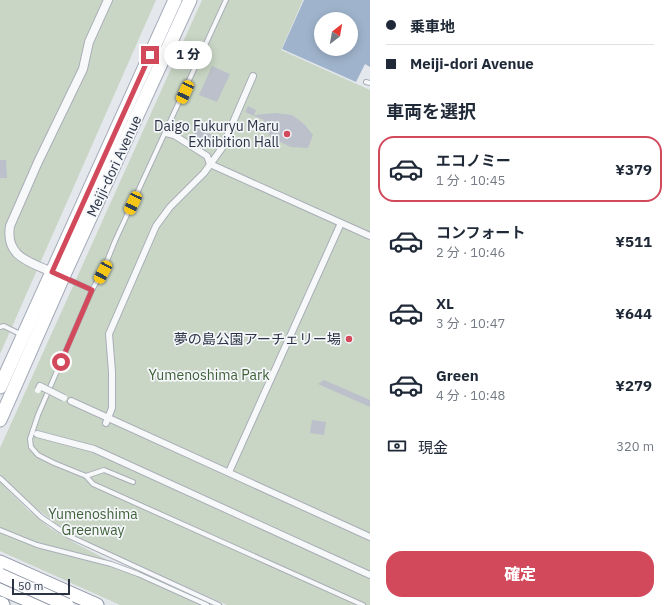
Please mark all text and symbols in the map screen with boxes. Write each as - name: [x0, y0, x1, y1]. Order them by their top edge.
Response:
- north arrow: [314, 12, 358, 56]
- map controls: [314, 12, 358, 56]
- text: 乗車地: [410, 17, 455, 36]
- callout: 1 分: [164, 41, 212, 69]
- route end: [141, 46, 159, 64]
- text: 1 分: [176, 46, 200, 63]
- text: Meiji-dori Avenue: [410, 54, 534, 73]
- car: [174, 79, 196, 105]
- text: 車両を選択: [386, 100, 476, 123]
- street label: Meiji-dori Avenue: [83, 112, 146, 220]
- place label: Daigo Fukuryu Maru Exhibition Hall: [154, 117, 279, 151]
- marker: Daigo Fukuryu Maru Exhibition Hall: [282, 129, 292, 139]
- icon: car: [388, 151, 424, 187]
- text: エコノミー: [436, 151, 511, 170]
- text: ¥379: [615, 160, 652, 179]
- text: 1 分 · 10:45: [436, 172, 505, 189]
- car: [122, 190, 144, 216]
- icon: car: [388, 223, 424, 259]
- text: コンフォート: [436, 223, 526, 242]
- text: ¥511: [615, 232, 652, 251]
- text: 2 分 · 10:46: [436, 244, 505, 261]
- car: [92, 259, 114, 285]
- text: XL: [436, 294, 454, 313]
- icon: car: [388, 295, 424, 331]
- text: ¥644: [615, 304, 652, 323]
- text: 3 分 · 10:47: [436, 315, 505, 332]
- place label: 夢の島公園アーチェリー場: [174, 330, 341, 348]
- marker: 夢の島公園アーチェリー場: [344, 334, 354, 344]
- route start: [52, 353, 70, 371]
- park label: Yumenoshima Park: [148, 366, 270, 384]
- text: Green: [436, 366, 479, 385]
- icon: car: [388, 367, 424, 403]
- text: ¥279: [615, 376, 652, 395]
- text: 4 分 · 10:48: [436, 387, 505, 404]
- icon: cash: [386, 435, 408, 457]
- text: 現金: [418, 438, 448, 457]
- text: 320 m: [616, 438, 654, 455]
- park label: Yumenoshima Greenway: [48, 505, 138, 539]
- button: 確定: [386, 551, 654, 597]
- scale bar: [12, 577, 70, 596]
- text: 50 m: [18, 579, 43, 593]

